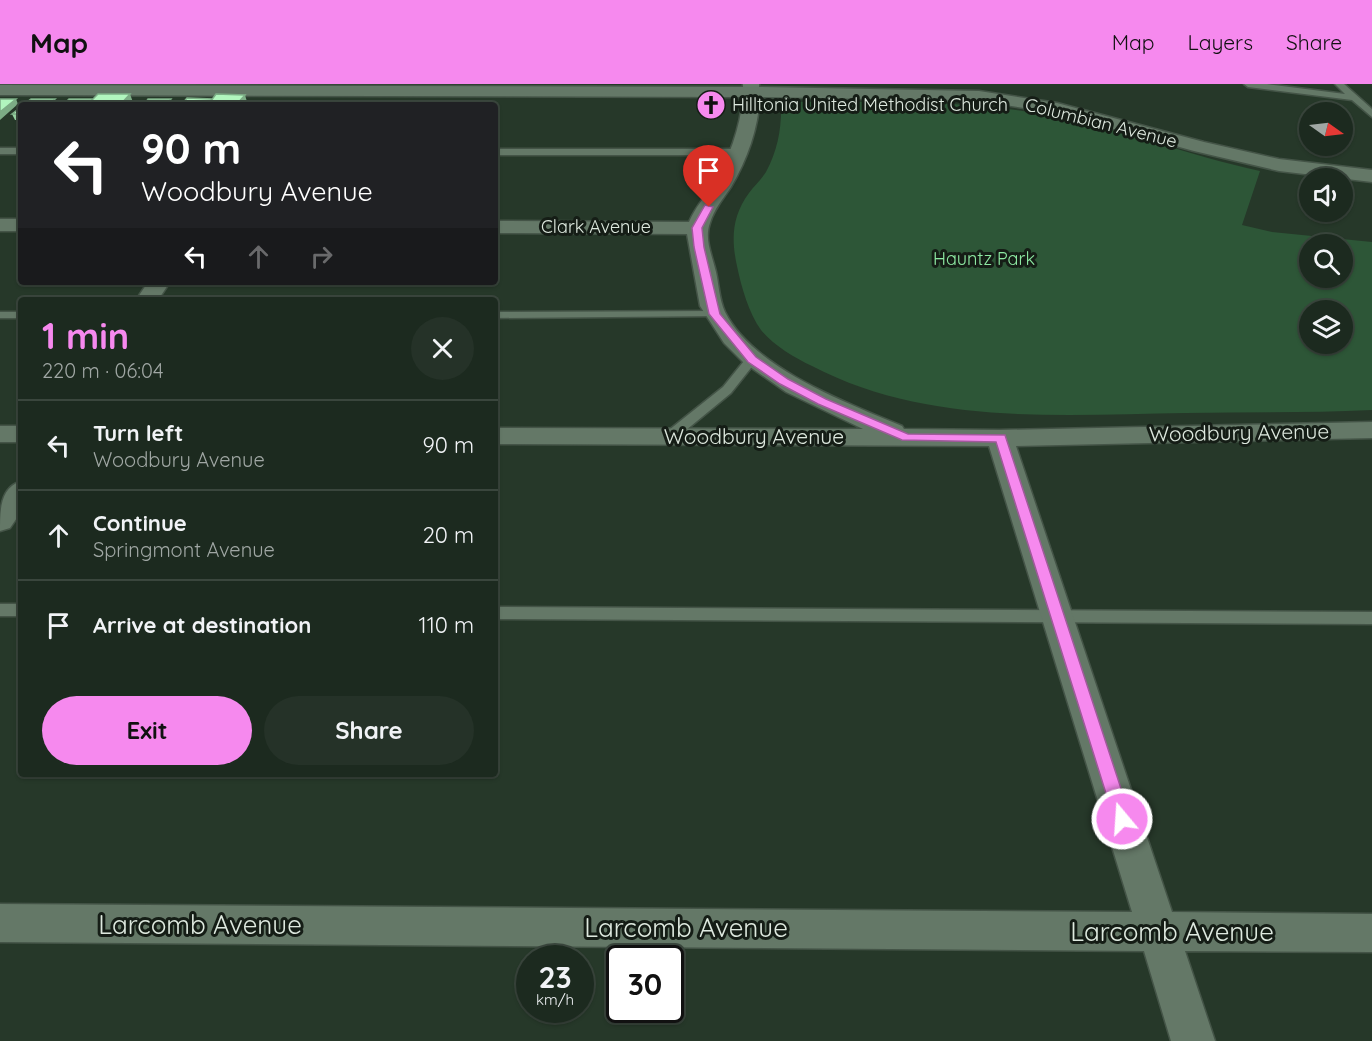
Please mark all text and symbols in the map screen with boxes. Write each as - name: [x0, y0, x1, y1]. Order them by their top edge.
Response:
- text: Map: [30, 25, 88, 60]
- text: Map: [1112, 29, 1155, 55]
- text: Layers: [1188, 29, 1253, 55]
- text: Share: [1286, 29, 1342, 55]
- church icon: Hilltonia United Methodist Church: [695, 89, 727, 121]
- street label: Columbian Avenue: [1023, 92, 1180, 153]
- place label: Hilltonia United Methodist Church: [732, 93, 1008, 116]
- north arrow: [1299, 102, 1353, 156]
- map controls: [1299, 102, 1353, 354]
- text: 90 m: [141, 122, 241, 175]
- icon: left: [42, 126, 120, 204]
- pin: [683, 145, 734, 207]
- icon: arrive: [692, 154, 725, 187]
- button: sound: [1299, 168, 1353, 222]
- text: Woodbury Avenue: [141, 174, 373, 208]
- street label: Clark Avenue: [541, 215, 651, 238]
- button: search: [1299, 234, 1353, 288]
- icon: left: [179, 240, 212, 273]
- icon: ahead: [242, 240, 275, 273]
- icon: right: [305, 240, 338, 273]
- park label: Hauntz Park: [933, 247, 1035, 270]
- button: layers: [1299, 300, 1353, 354]
- text: 1 min: [42, 313, 129, 358]
- button: close: [411, 317, 474, 380]
- text: 220 m · 06:04: [42, 358, 163, 383]
- street label: Woodbury Avenue: [1149, 417, 1329, 447]
- text: Turn left: [93, 419, 183, 447]
- street label: Woodbury Avenue: [664, 423, 844, 449]
- icon: left: [42, 429, 75, 462]
- text: 90 m: [423, 431, 474, 459]
- text: Woodbury Avenue: [93, 447, 265, 472]
- text: Continue: [93, 509, 187, 537]
- icon: ahead: [42, 519, 75, 552]
- text: 20 m: [423, 521, 474, 549]
- text: Springmont Avenue: [93, 537, 275, 562]
- icon: arrive: [42, 609, 75, 642]
- text: Arrive at destination: [93, 611, 311, 639]
- text: 110 m: [419, 611, 474, 639]
- button: Exit: [42, 696, 252, 765]
- button: Share: [264, 696, 474, 765]
- position arrow: [1090, 787, 1154, 851]
- street label: Larcomb Avenue: [98, 908, 302, 941]
- street label: Larcomb Avenue: [584, 911, 788, 944]
- street label: Larcomb Avenue: [1070, 915, 1274, 948]
- speed limit sign: 30: [606, 945, 684, 1023]
- text: 23: [538, 958, 572, 996]
- text: km/h: [536, 990, 574, 1009]

